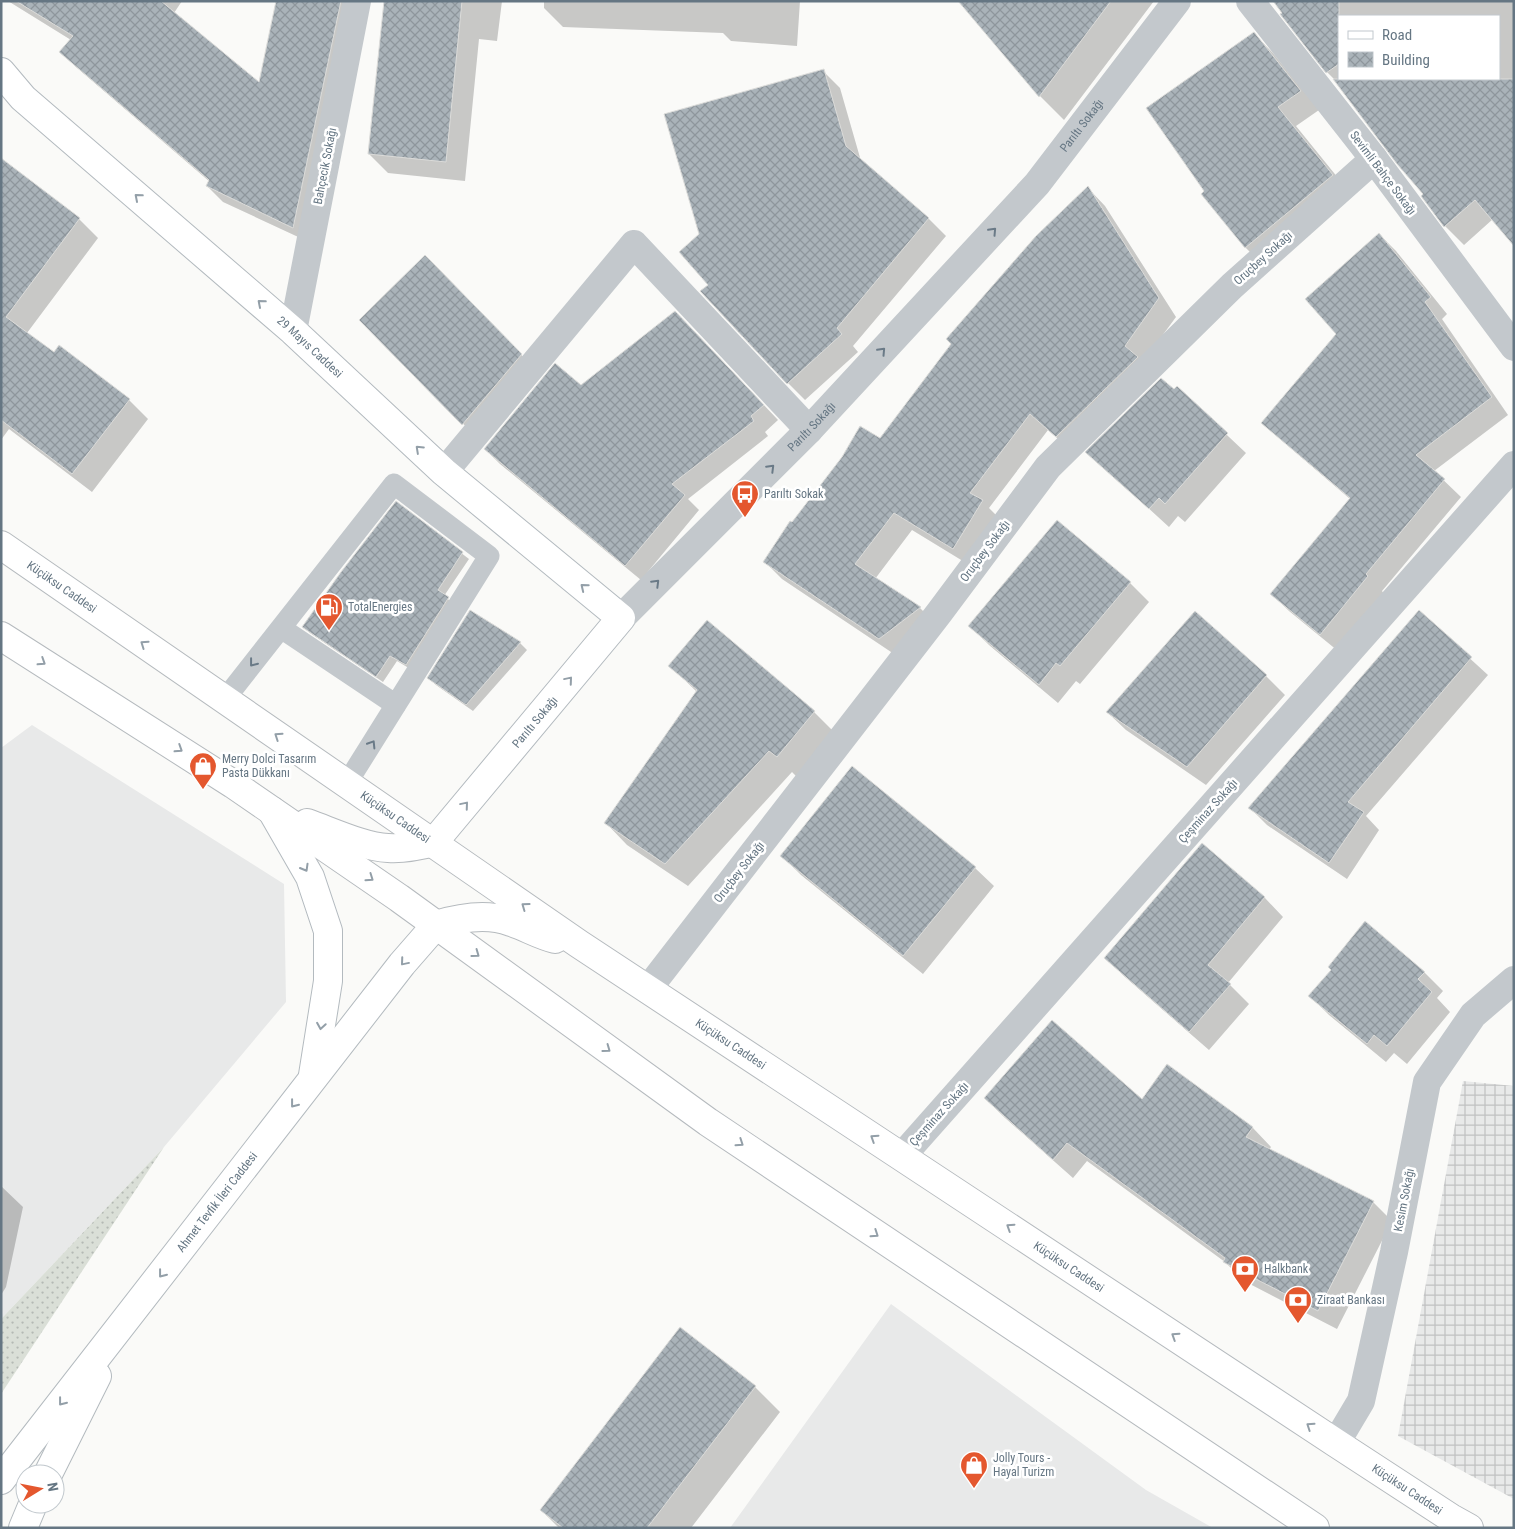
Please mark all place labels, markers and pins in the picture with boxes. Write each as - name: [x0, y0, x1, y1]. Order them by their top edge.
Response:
- bus stop icon: Parıltı Sokak: [730, 479, 760, 518]
- place label: Parıltı Sokak: [764, 487, 824, 501]
- fuel station icon: TotalEnergies: [314, 592, 344, 631]
- place label: TotalEnergies: [348, 600, 412, 614]
- shop icon: Merry Dolci Tasarım Pasta Dükkanı: [188, 751, 218, 790]
- place label: Merry Dolci Tasarım Pasta Dükkanı: [222, 752, 316, 780]
- bank icon: Halkbank: [1230, 1254, 1260, 1293]
- place label: Halkbank: [1264, 1262, 1309, 1276]
- bank icon: Ziraat Bankası: [1283, 1285, 1313, 1324]
- place label: Ziraat Bankası: [1317, 1293, 1385, 1307]
- shop icon: Jolly Tours - Hayal Turizm: [959, 1450, 989, 1489]
- place label: Jolly Tours - Hayal Turizm: [993, 1451, 1054, 1479]

